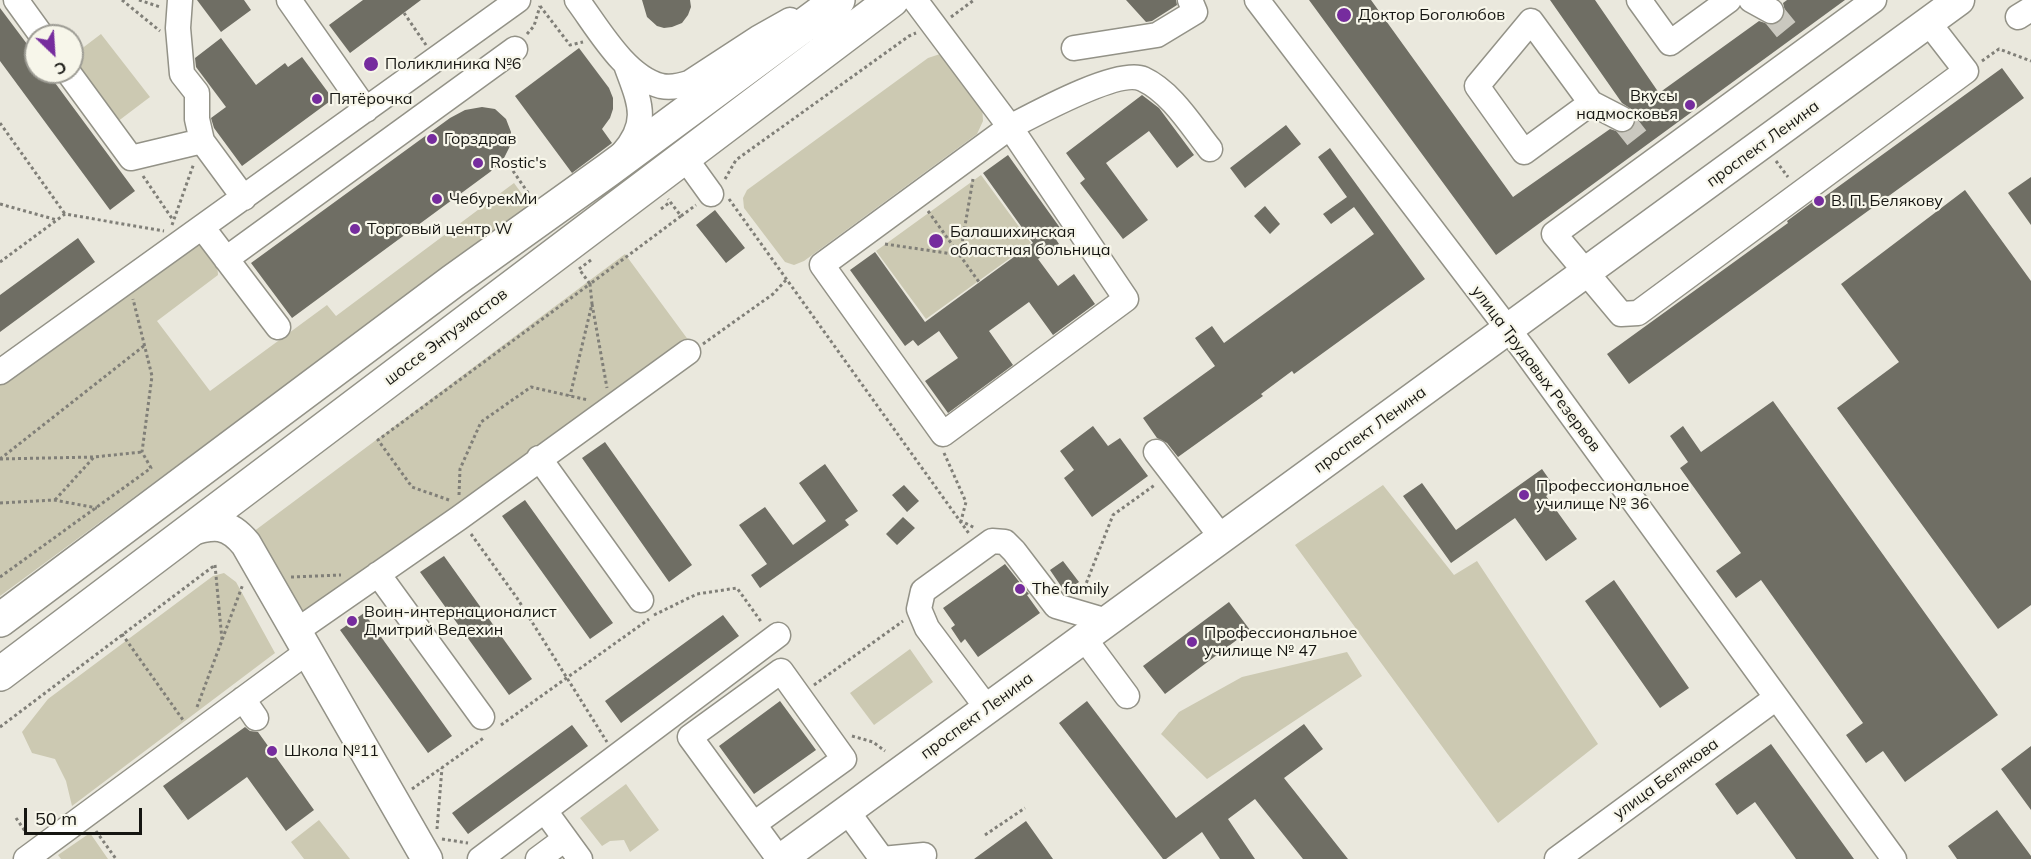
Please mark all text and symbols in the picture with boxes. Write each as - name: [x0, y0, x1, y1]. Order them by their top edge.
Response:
- place label: Доктор Боголюбов: [1358, 5, 1505, 25]
- marker: Доктор Боголюбов: [1335, 6, 1353, 24]
- north arrow: [24, 24, 84, 84]
- place label: Поликлиника №6: [385, 54, 521, 74]
- marker: Поликлиника №6: [362, 55, 380, 73]
- text: С: [52, 57, 70, 80]
- place label: Вкусы надмосковья: [1576, 86, 1678, 124]
- place label: Пятёрочка: [329, 89, 413, 109]
- marker: Пятёрочка: [310, 92, 324, 106]
- street label: проспект Ленина: [1703, 97, 1823, 191]
- marker: Вкусы надмосковья: [1683, 98, 1697, 112]
- place label: Горздрав: [444, 129, 516, 149]
- marker: Горздрав: [425, 132, 439, 146]
- place label: Rostic's: [490, 153, 547, 173]
- marker: Rostic's: [471, 156, 485, 170]
- place label: ЧебурекМи: [449, 189, 537, 209]
- place label: В. П. Белякову: [1831, 191, 1943, 211]
- marker: ЧебурекМи: [430, 192, 444, 206]
- marker: В. П. Белякову: [1812, 194, 1826, 208]
- place label: Торговый центр W: [367, 219, 513, 239]
- marker: Торговый центр W: [348, 222, 362, 236]
- place label: Балашихинская областная больница: [950, 222, 1110, 260]
- marker: Балашихинская областная больница: [927, 232, 945, 250]
- street label: улица Трудовых Резервов: [1467, 282, 1605, 456]
- street label: шоссе Энтузиастов: [381, 284, 511, 390]
- street label: проспект Ленина: [1310, 383, 1430, 477]
- place label: Профессиональное училище № 36: [1536, 476, 1689, 514]
- marker: Профессиональное училище № 36: [1517, 488, 1531, 502]
- place label: The family: [1032, 579, 1109, 599]
- marker: The family: [1013, 582, 1027, 596]
- place label: Воин-интернационалист Дмитрий Ведехин: [364, 602, 557, 640]
- marker: Воин-интернационалист Дмитрий Ведехин: [345, 614, 359, 628]
- place label: Профессиональное училище № 47: [1204, 623, 1357, 661]
- marker: Профессиональное училище № 47: [1185, 635, 1199, 649]
- street label: проспект Ленина: [917, 669, 1037, 763]
- street label: улица Белякова: [1610, 734, 1722, 824]
- place label: Школа №11: [284, 741, 379, 761]
- marker: Школа №11: [265, 744, 279, 758]
- scale bar: [27, 796, 146, 834]
- text: 50 m: [35, 807, 77, 830]

